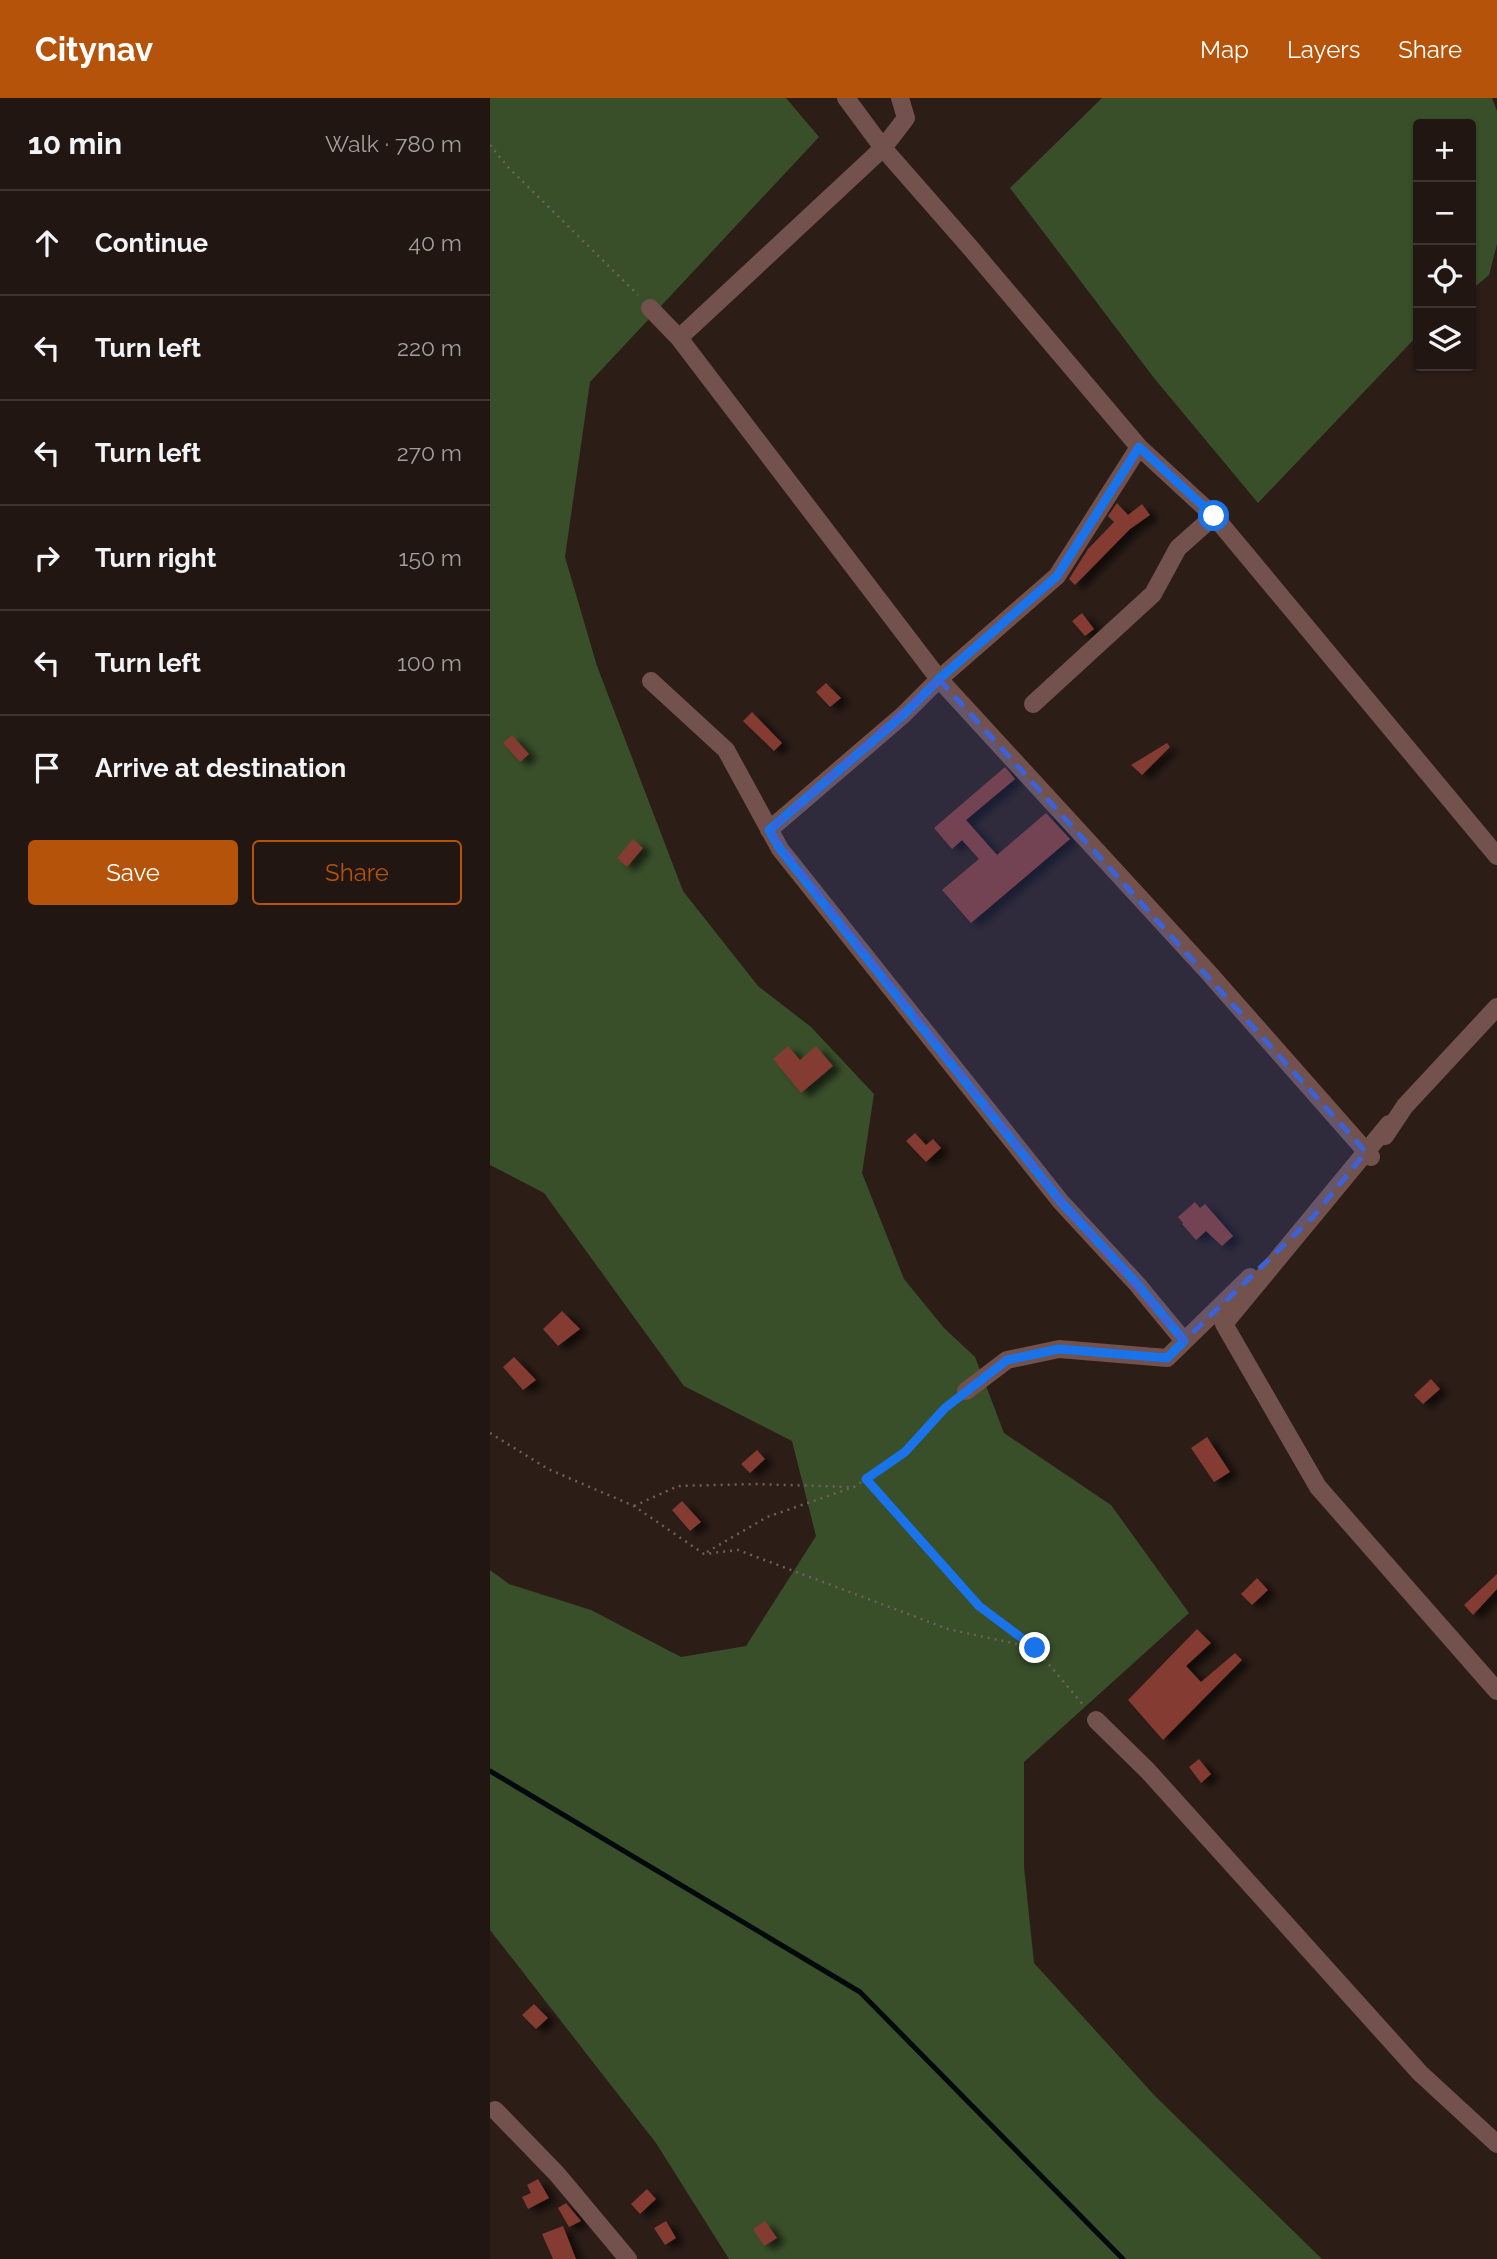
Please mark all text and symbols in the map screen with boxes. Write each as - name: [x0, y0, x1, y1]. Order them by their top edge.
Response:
- text: Citynav: [35, 30, 153, 69]
- text: Map: [1200, 35, 1249, 64]
- text: Layers: [1287, 35, 1360, 64]
- text: Share: [1398, 35, 1462, 64]
- map controls: [1413, 119, 1476, 371]
- button: +: [1413, 119, 1476, 182]
- text: 10 min: [28, 126, 122, 161]
- text: Walk · 780 m: [325, 130, 462, 157]
- button: −: [1413, 182, 1476, 245]
- icon: ahead: [28, 224, 66, 262]
- text: Continue: [95, 228, 208, 258]
- text: 40 m: [408, 229, 462, 256]
- button: locate: [1413, 245, 1476, 308]
- button: layers: [1413, 308, 1476, 371]
- icon: left: [28, 329, 66, 367]
- text: Turn left: [95, 333, 201, 363]
- text: 220 m: [397, 334, 462, 361]
- icon: left: [28, 434, 66, 472]
- text: Turn left: [95, 438, 201, 468]
- text: 270 m: [397, 439, 462, 466]
- route start: [1198, 500, 1229, 531]
- icon: right: [28, 539, 66, 577]
- text: Turn right: [95, 543, 216, 573]
- text: 150 m: [399, 544, 462, 571]
- icon: left: [28, 644, 66, 682]
- text: Turn left: [95, 648, 201, 678]
- text: 100 m: [397, 649, 462, 676]
- icon: arrive: [28, 749, 66, 787]
- text: Arrive at destination: [95, 753, 346, 783]
- button: Save: [28, 840, 238, 905]
- button: Share: [252, 840, 462, 905]
- route end: [1019, 1632, 1050, 1663]

